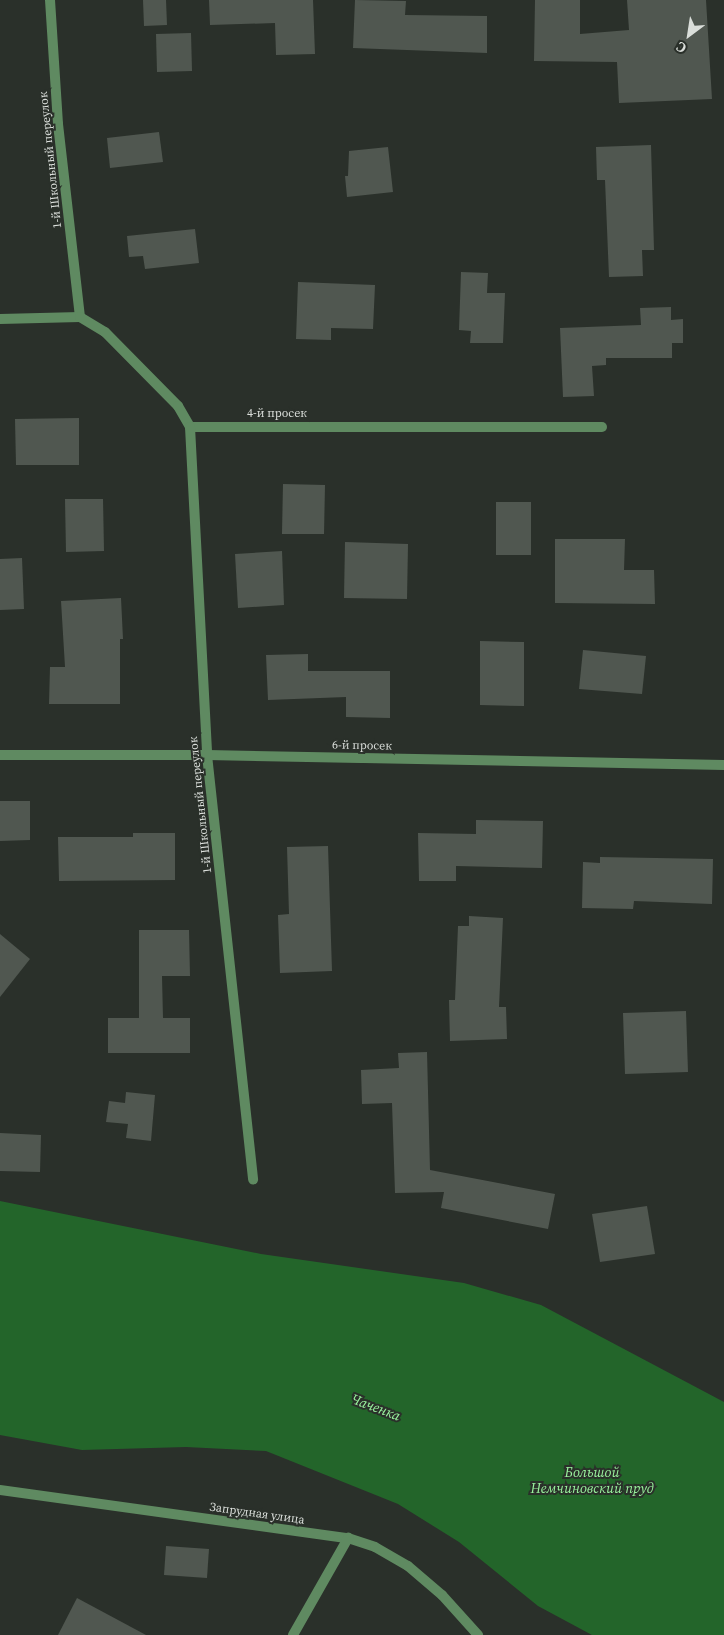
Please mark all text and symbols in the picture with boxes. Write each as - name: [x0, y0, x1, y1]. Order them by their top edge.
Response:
- north arrow: [664, 10, 714, 60]
- text: С: [672, 37, 690, 59]
- street label: 1-й Школьный переулок: [37, 91, 65, 229]
- street label: 4-й просек: [247, 407, 307, 421]
- street label: 1-й Школьный переулок: [187, 736, 215, 874]
- street label: 6-й просек: [332, 738, 392, 754]
- water label: Чаченка: [349, 1390, 403, 1424]
- water label: Большой Немчиновский пруд: [531, 1464, 653, 1496]
- street label: Запрудная улица: [209, 1500, 305, 1528]

